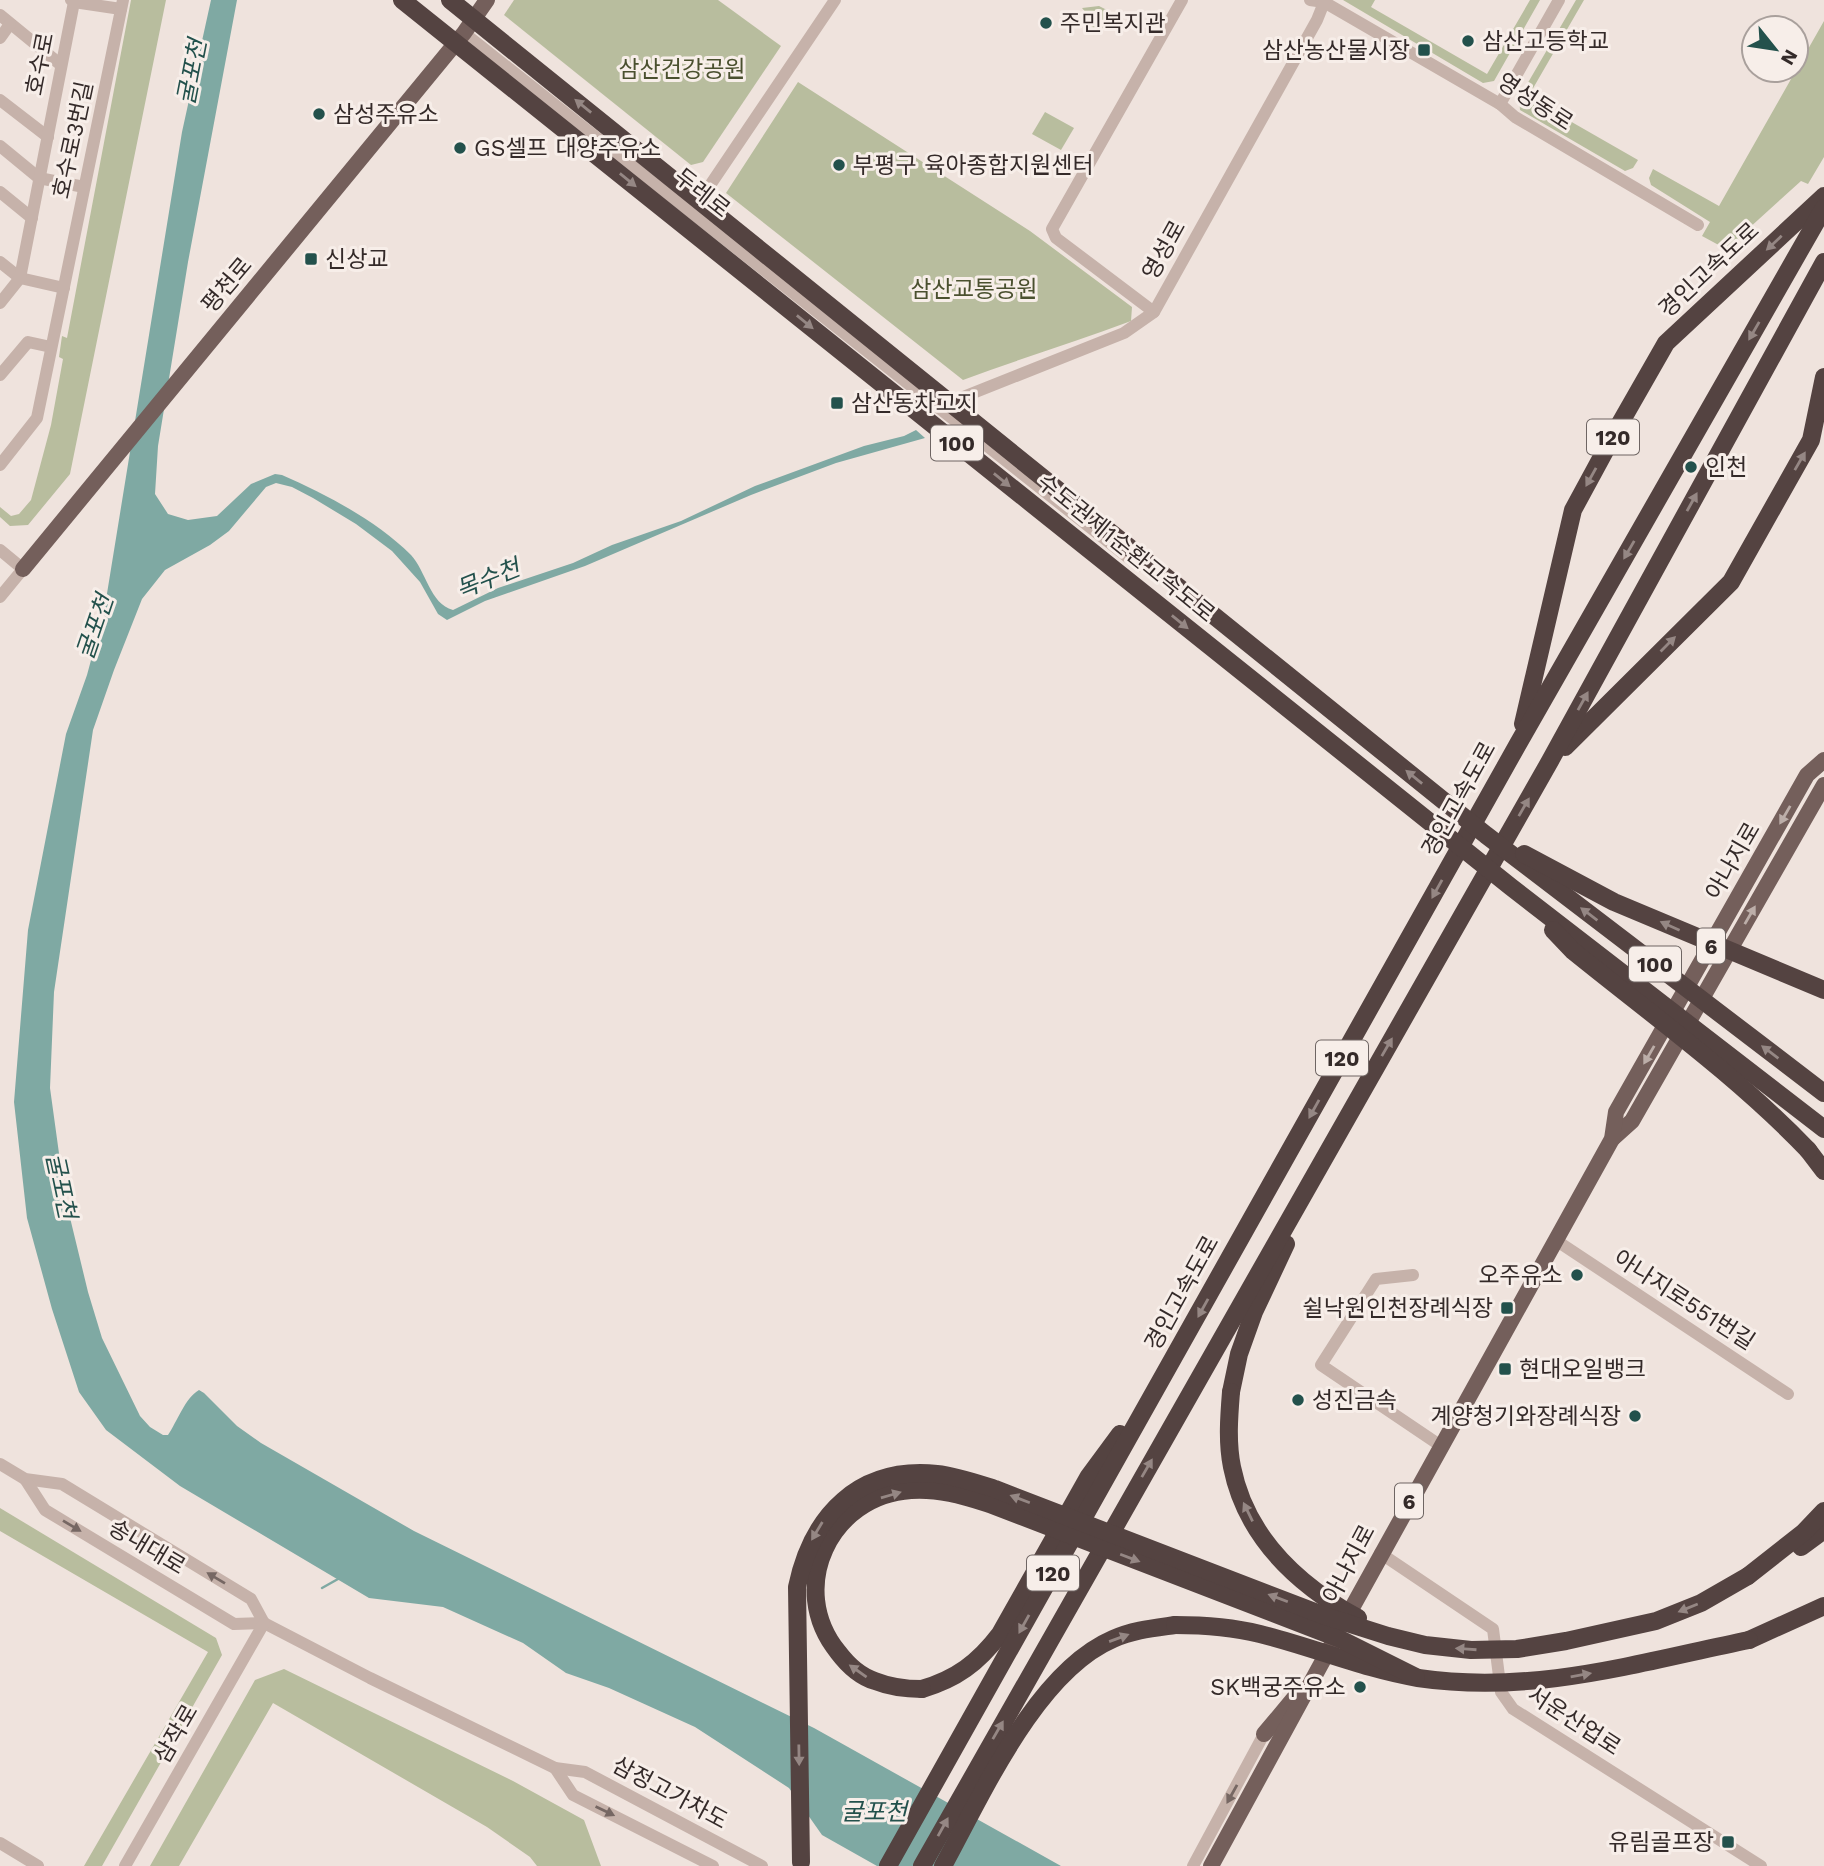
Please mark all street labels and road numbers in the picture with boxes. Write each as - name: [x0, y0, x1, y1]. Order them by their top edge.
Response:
- street label: 호수로: [21, 30, 59, 98]
- street label: 영성동로: [1492, 68, 1578, 136]
- street label: 호수로3번길: [47, 79, 99, 201]
- street label: 두레로: [669, 163, 735, 223]
- street label: 영성로: [1137, 216, 1191, 284]
- street label: 경인고속도로: [1653, 217, 1765, 323]
- street label: 평천로: [196, 252, 258, 318]
- road number: 120: [1587, 420, 1639, 454]
- road number: 100: [931, 426, 983, 460]
- street label: 수도권제1순환고속도로: [1032, 468, 1220, 628]
- street label: 경인고속도로: [1416, 737, 1502, 861]
- street label: 아나지로: [1700, 818, 1766, 904]
- road number: 6: [1697, 928, 1725, 964]
- road number: 100: [1629, 946, 1681, 982]
- road number: 120: [1316, 1040, 1368, 1076]
- street label: 경인고속도로: [1139, 1231, 1225, 1355]
- street label: 아나지로551번길: [1608, 1244, 1760, 1356]
- road number: 6: [1395, 1484, 1423, 1518]
- street label: 송내대로: [104, 1514, 190, 1580]
- street label: 아나지로: [1317, 1520, 1381, 1608]
- road number: 120: [1027, 1556, 1079, 1590]
- street label: 서운산업로: [1522, 1681, 1626, 1761]
- street label: 삼작로: [148, 1700, 204, 1768]
- street label: 삼정고가차도: [608, 1751, 732, 1835]

